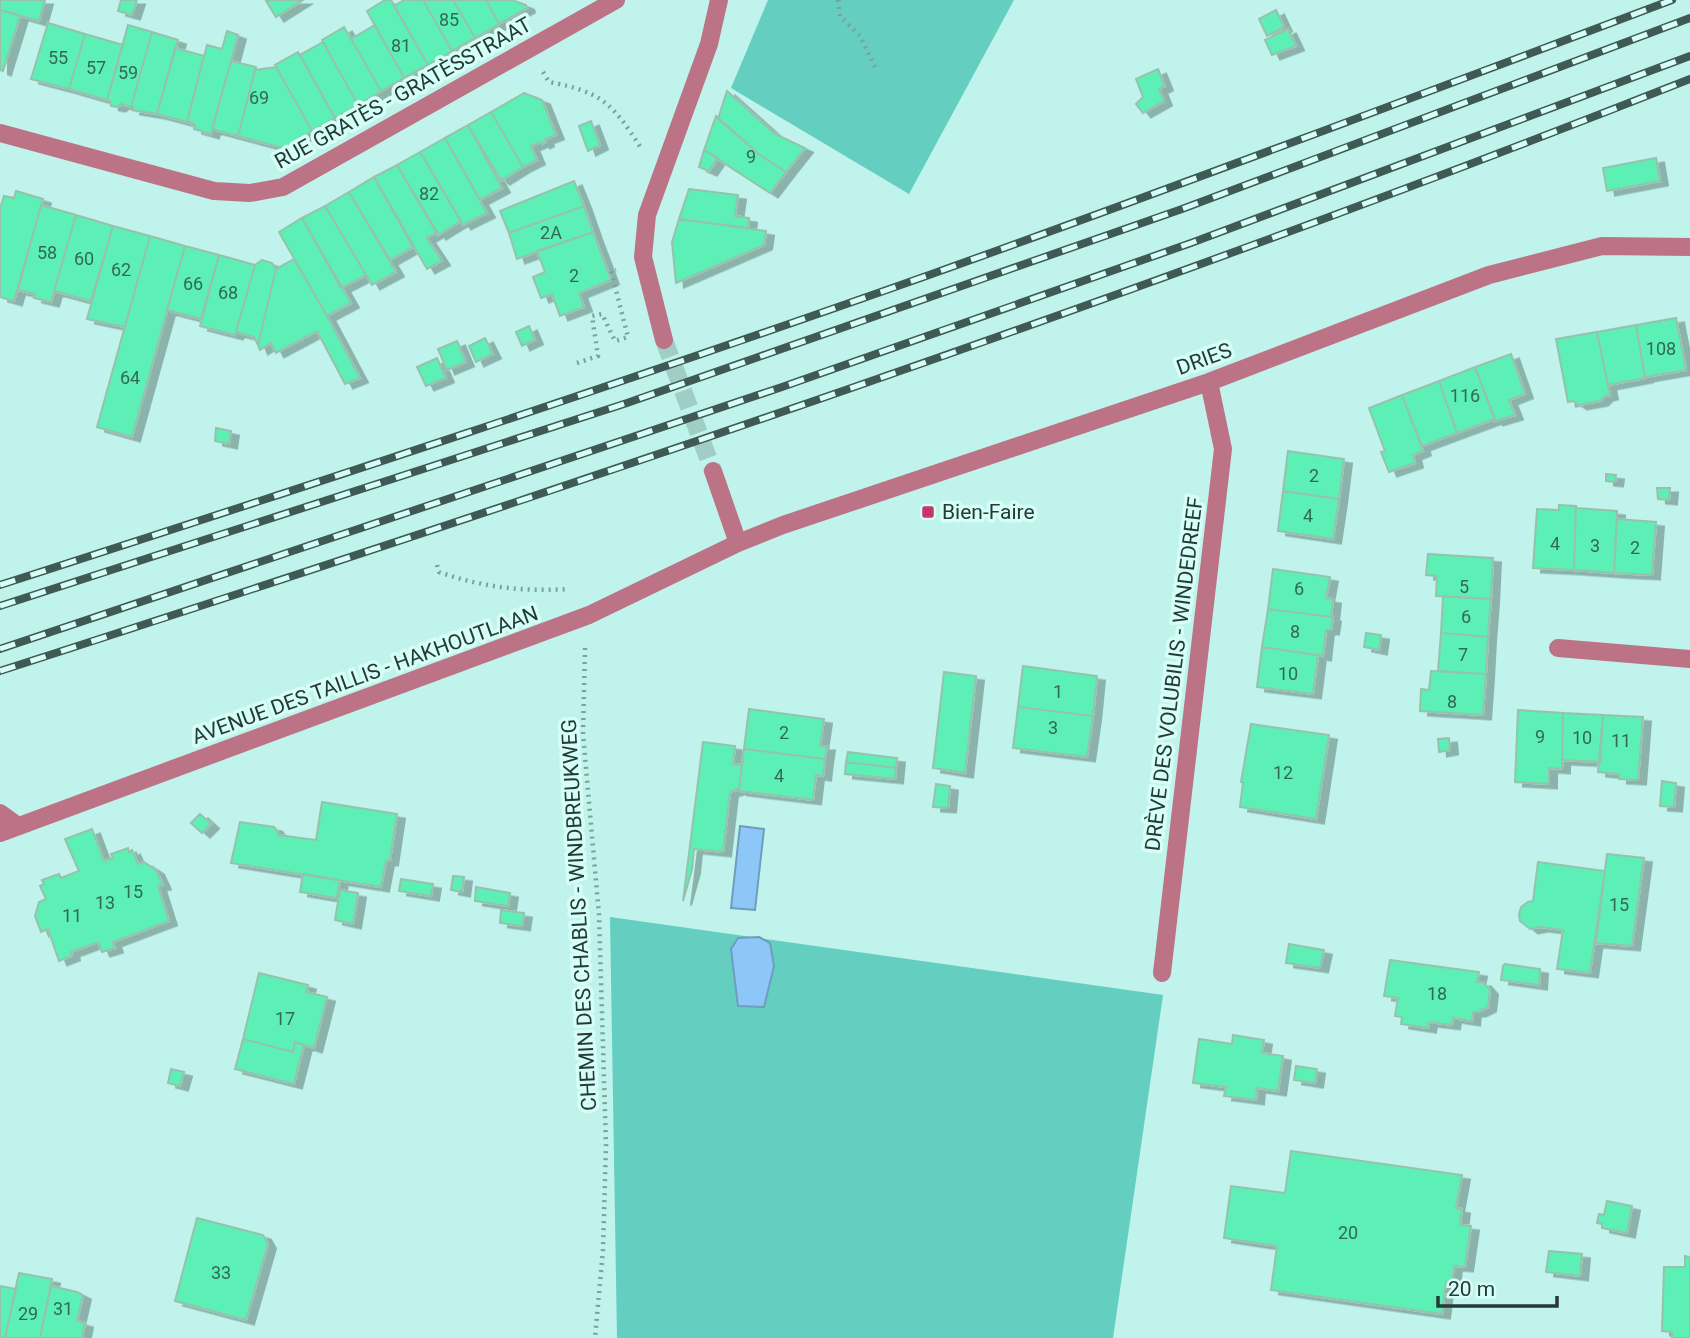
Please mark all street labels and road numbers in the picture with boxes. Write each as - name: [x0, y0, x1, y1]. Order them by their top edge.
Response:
- street label: RUE GRATÈS - GRATÈSSTRAAT: [271, 12, 536, 174]
- street label: DRIES: [1173, 338, 1235, 380]
- street label: DRÈVE DES VOLUBILIS - WINDEDREEF: [1140, 496, 1208, 852]
- street label: AVENUE DES TAILLIS - HAKHOUTLAAN: [189, 601, 541, 749]
- street label: CHEMIN DES CHABLIS - WINDBREUKWEG: [557, 719, 601, 1111]

